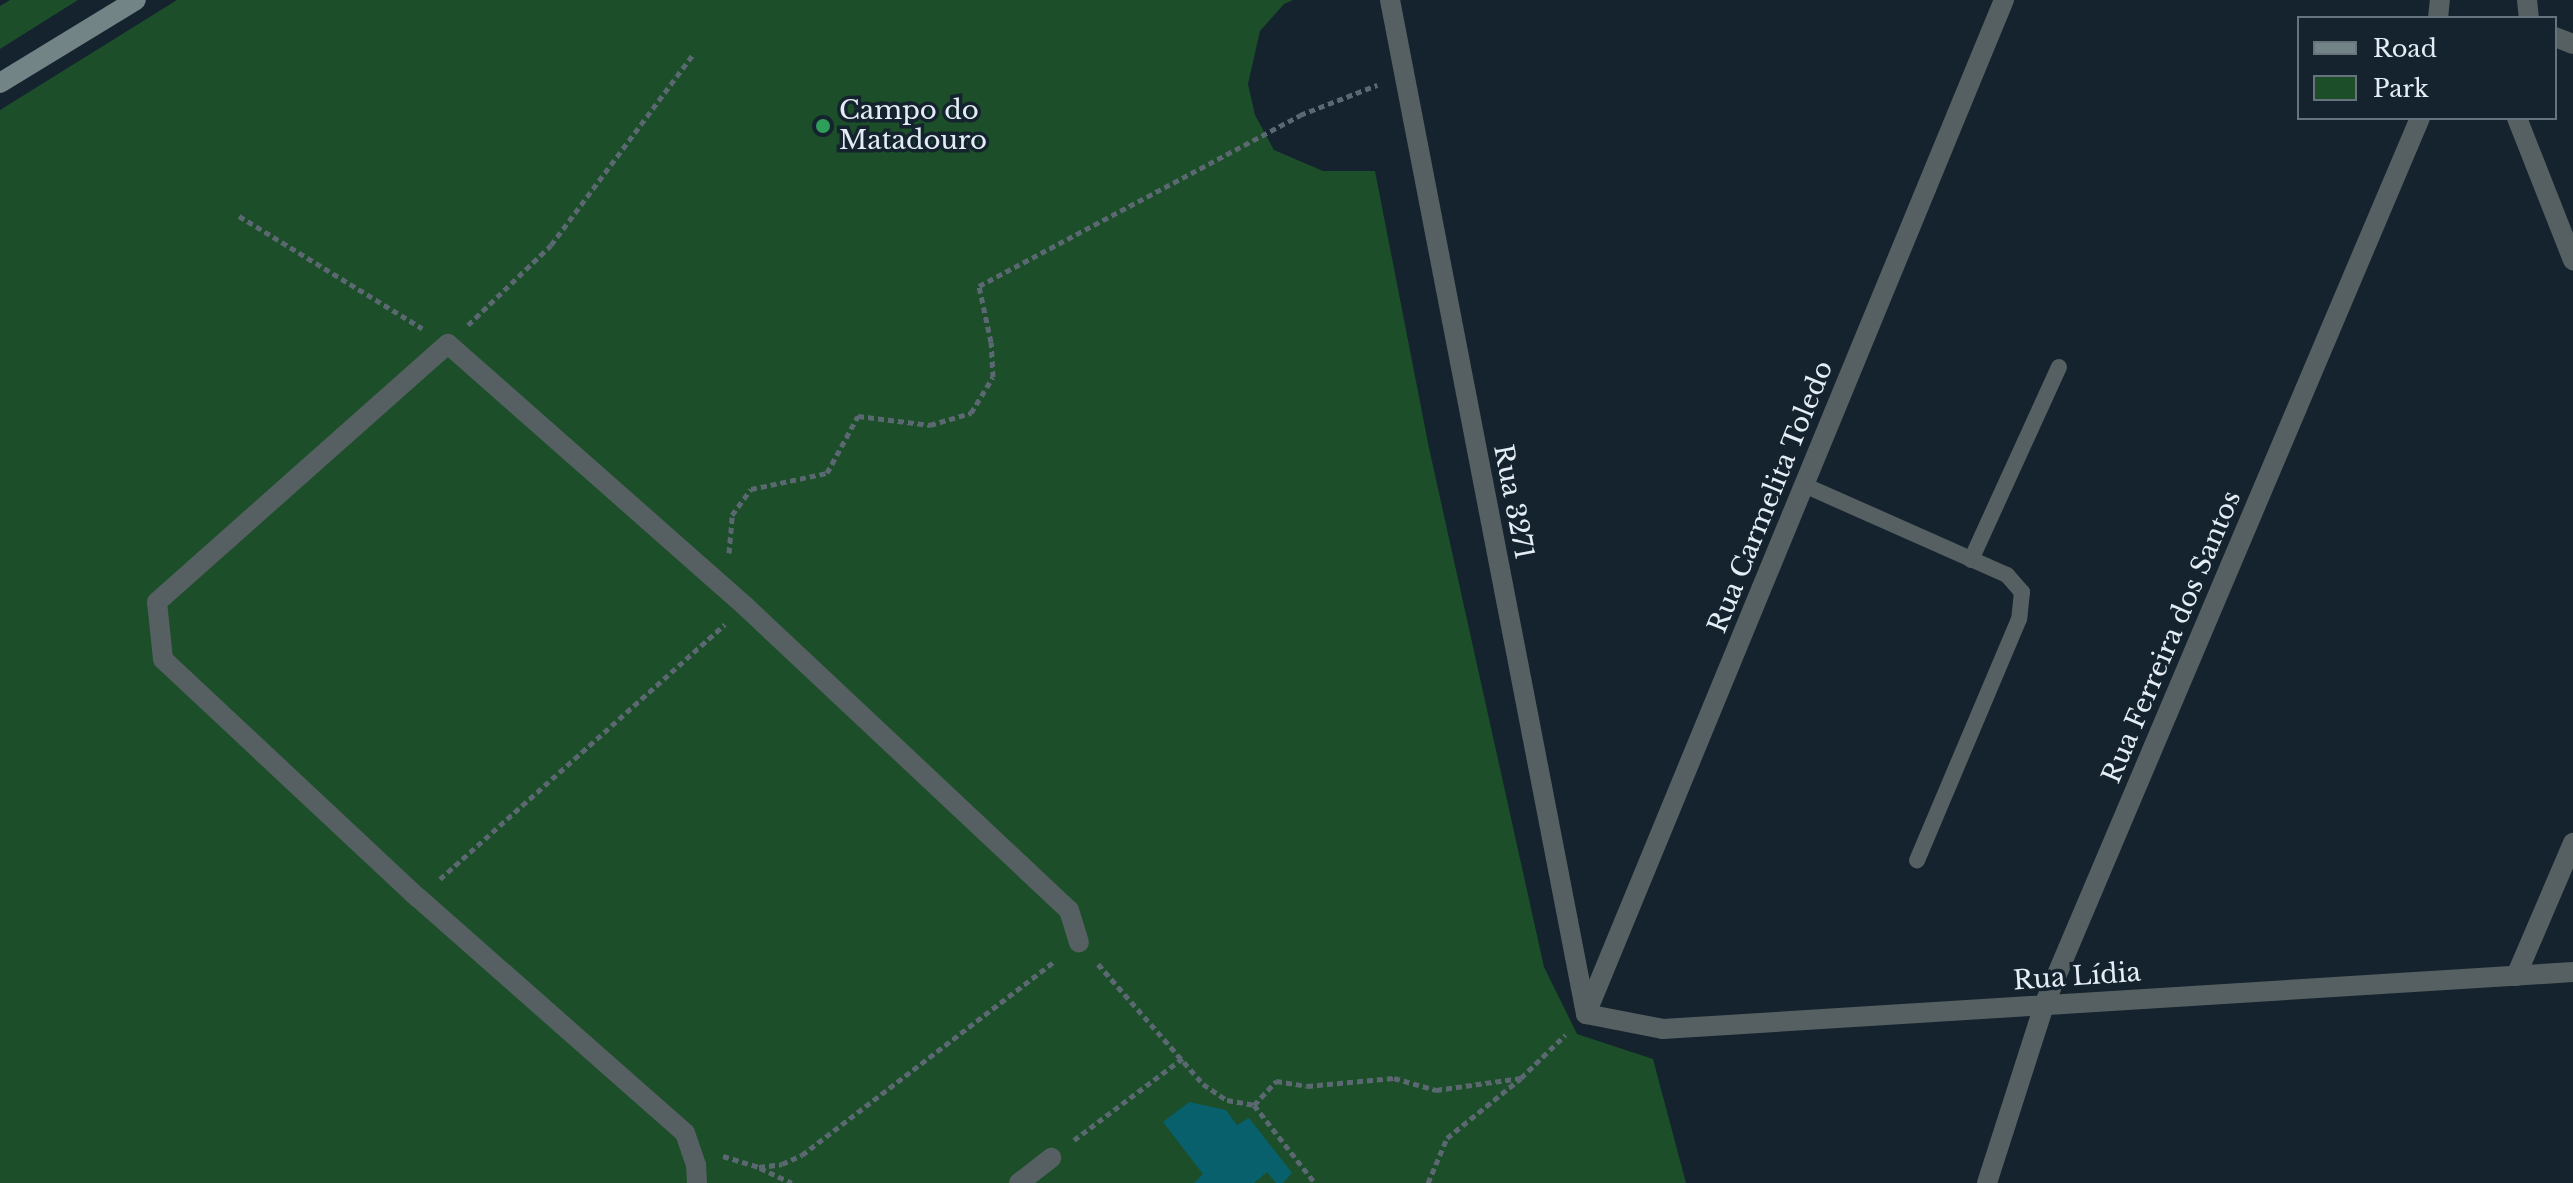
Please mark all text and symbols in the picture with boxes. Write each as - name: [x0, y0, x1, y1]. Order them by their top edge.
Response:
- legend: [2297, 16, 2557, 120]
- text: Road: [2373, 34, 2437, 63]
- text: Park: [2373, 74, 2429, 103]
- place label: Campo do Matadouro: [839, 95, 987, 156]
- marker: Campo do Matadouro: [814, 117, 832, 135]
- street label: Rua Carmelita Toledo: [1702, 356, 1840, 638]
- street label: Rua 3271: [1487, 442, 1539, 562]
- street label: Rua Ferreira dos Santos: [2096, 486, 2248, 788]
- street label: Rua Lídia: [2012, 957, 2142, 997]

